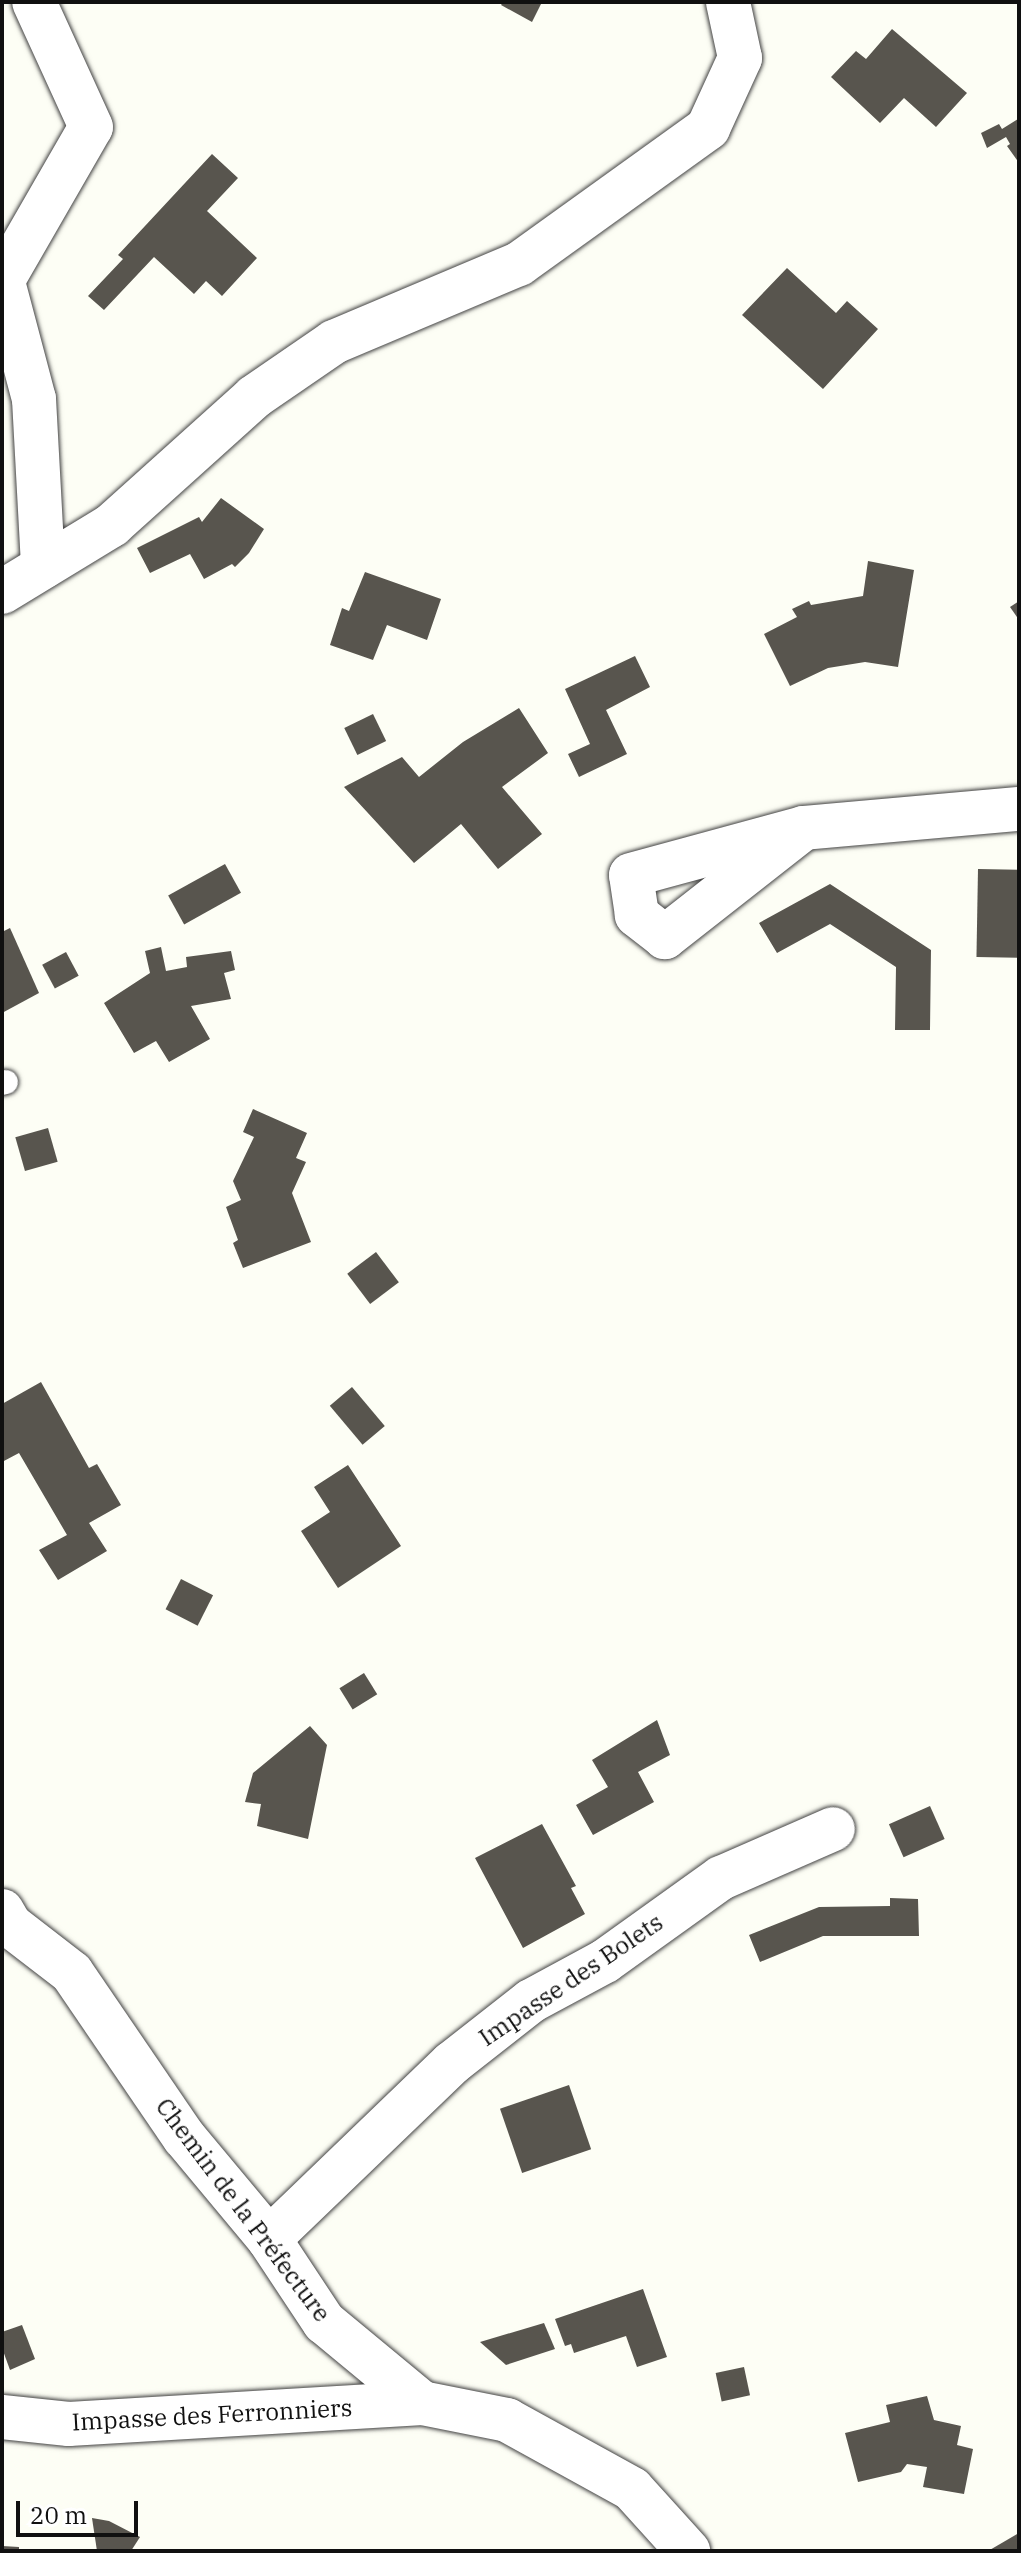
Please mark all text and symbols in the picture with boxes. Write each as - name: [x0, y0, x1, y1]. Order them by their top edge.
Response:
- street label: Impasse des Bolets: [474, 1908, 668, 2052]
- street label: Chemin de la Préfecture: [150, 2093, 336, 2327]
- street label: Impasse des Ferronniers: [71, 2393, 353, 2437]
- scale bar: [20, 2485, 142, 2535]
- text: 20 m: [30, 2499, 87, 2531]

